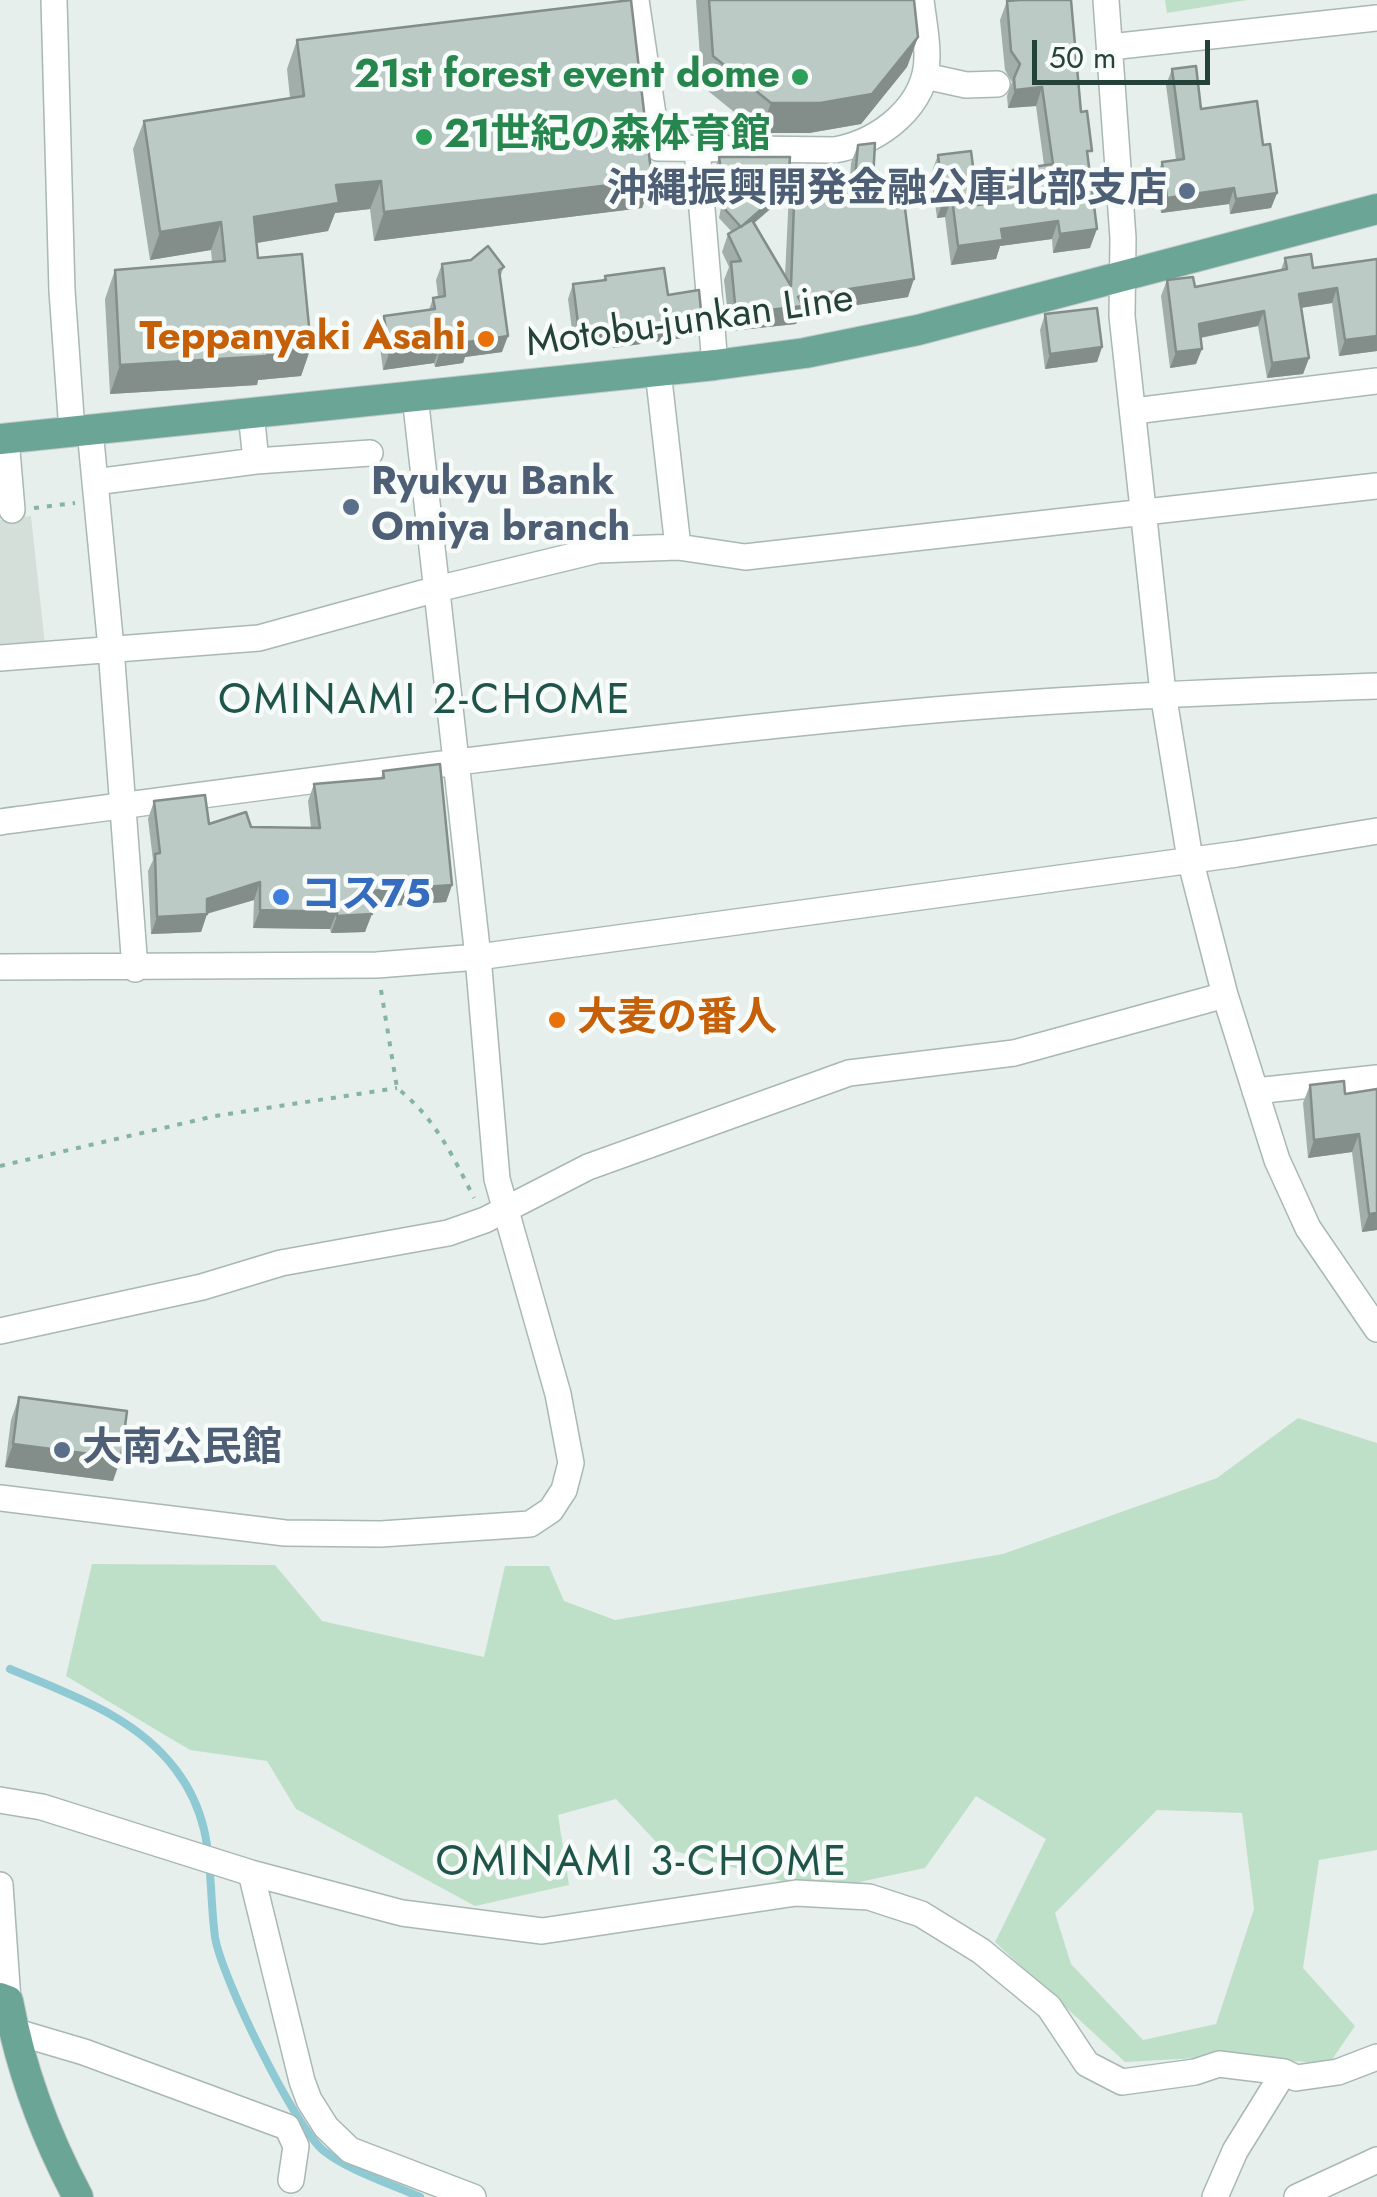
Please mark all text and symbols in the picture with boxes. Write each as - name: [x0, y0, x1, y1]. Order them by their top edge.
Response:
- scale bar: [1037, 20, 1214, 82]
- text: 50 m: [1049, 36, 1116, 79]
- place label: 21st forest event dome: [354, 53, 780, 101]
- marker: 21st forest event dome: [789, 66, 811, 88]
- place label: 21世紀の森体育館: [444, 113, 771, 161]
- marker: 21世紀の森体育館: [413, 126, 435, 148]
- place label: 沖縄振興開発金融公庫北部支店: [607, 167, 1167, 215]
- marker: 沖縄振興開発金融公庫北部支店: [1176, 180, 1198, 202]
- street label: Motobu-junkan Line: [523, 276, 857, 370]
- place label: Teppanyaki Asahi: [139, 315, 466, 363]
- marker: Teppanyaki Asahi: [475, 328, 497, 350]
- place label: Ryukyu Bank Omiya branch: [371, 460, 630, 554]
- marker: Ryukyu Bank Omiya branch: [340, 496, 362, 518]
- district label: OMINAMI 2-CHOME: [218, 678, 632, 728]
- place label: コス75: [301, 873, 431, 921]
- marker: コス75: [270, 886, 292, 908]
- place label: 大麦の番人: [577, 996, 777, 1044]
- marker: 大麦の番人: [546, 1009, 568, 1031]
- place label: 大南公民館: [82, 1426, 282, 1474]
- marker: 大南公民館: [51, 1439, 73, 1461]
- district label: OMINAMI 3-CHOME: [435, 1840, 849, 1890]

